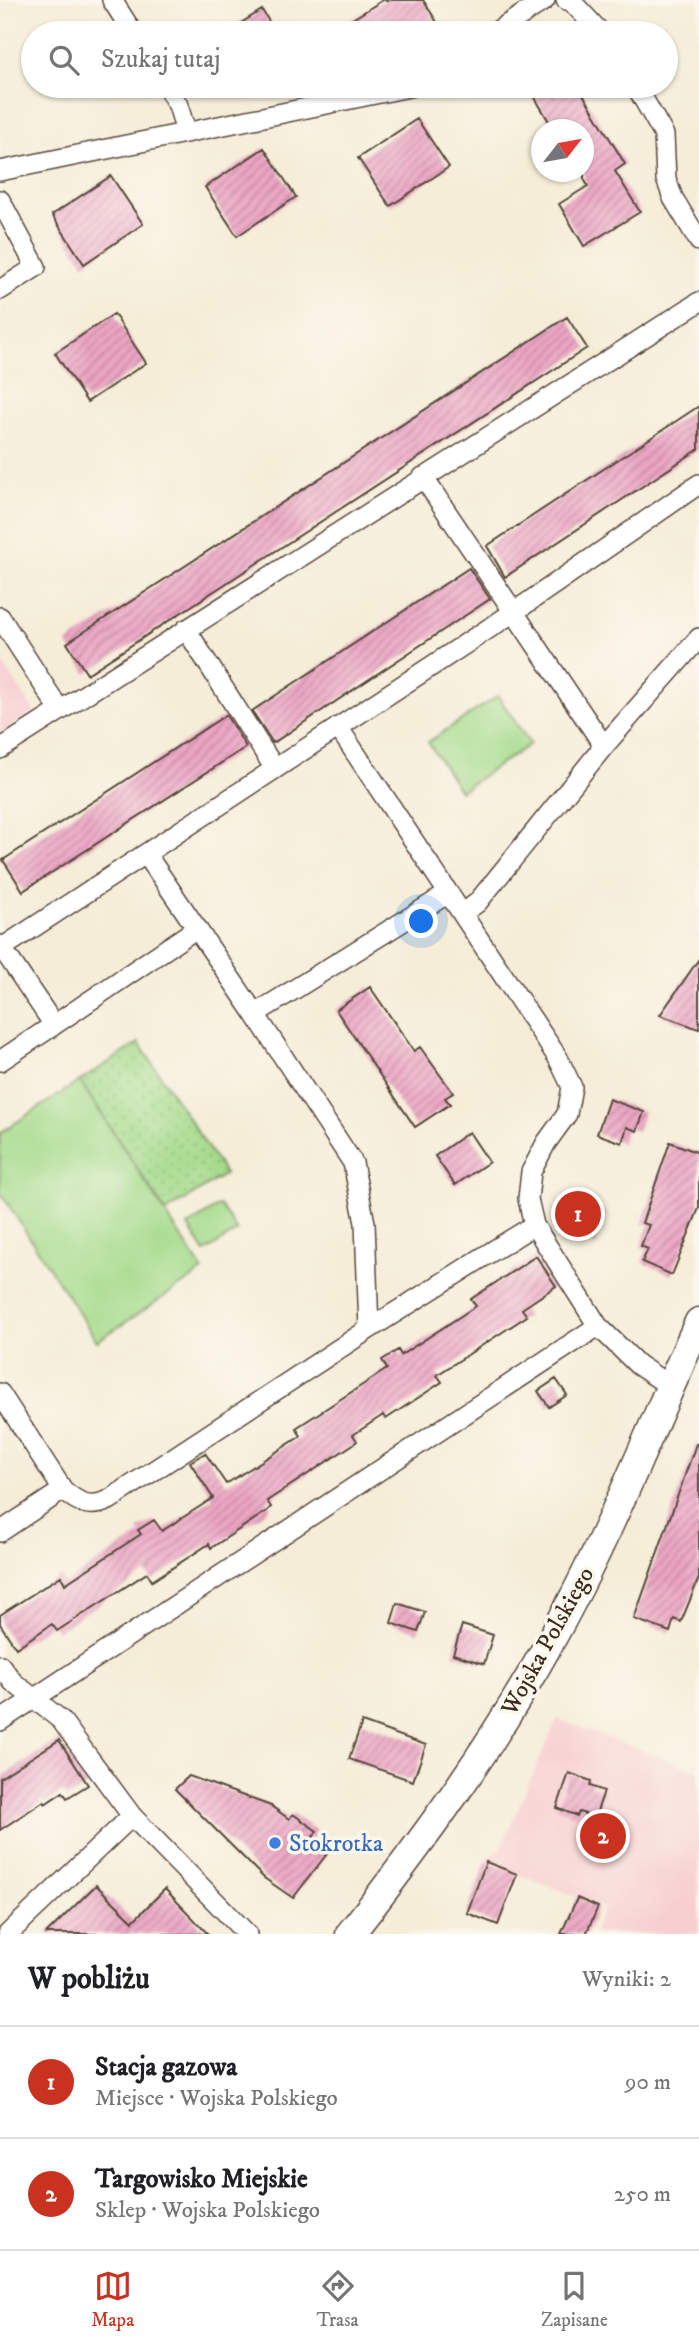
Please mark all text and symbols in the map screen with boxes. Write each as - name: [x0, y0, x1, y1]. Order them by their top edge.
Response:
- search box: [21, 21, 678, 98]
- icon: search: [45, 41, 83, 79]
- text: Szukaj tutaj: [101, 43, 221, 76]
- north arrow: [531, 119, 594, 182]
- your location: [404, 904, 438, 938]
- pin: 1: [555, 1188, 601, 1240]
- street label: Wojska Polskiego: [494, 1562, 601, 1722]
- pin: 2: [580, 1810, 626, 1862]
- place label: Stokrotka: [289, 1829, 384, 1859]
- marker: Stokrotka: [267, 1835, 283, 1851]
- text: W pobliżu: [28, 1961, 150, 1998]
- text: Wyniki: 2: [582, 1965, 671, 1994]
- text: Stacja gazowa: [95, 2051, 237, 2084]
- text: 1: [47, 2068, 55, 2097]
- text: 90 m: [625, 2068, 671, 2097]
- text: Miejsce · Wojska Polskiego: [95, 2084, 338, 2113]
- text: Targowisko Miejskie: [95, 2163, 308, 2196]
- text: 2: [45, 2180, 57, 2209]
- text: 250 m: [614, 2180, 671, 2209]
- text: Sklep · Wojska Polskiego: [95, 2196, 320, 2225]
- tab: Mapa: [91, 2267, 134, 2332]
- tab: Trasa: [317, 2267, 359, 2332]
- tab: Zapisane: [541, 2267, 608, 2332]

